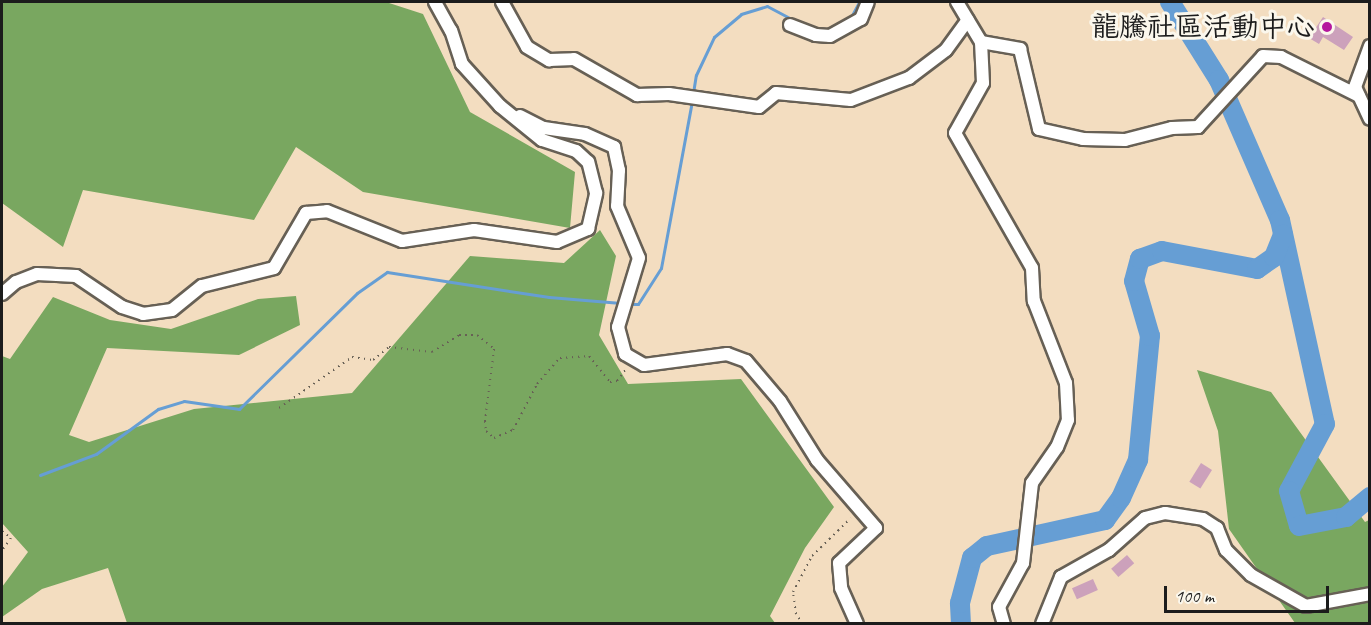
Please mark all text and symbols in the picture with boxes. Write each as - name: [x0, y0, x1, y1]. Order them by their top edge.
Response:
- place label: 龍騰社區活動中心: [1091, 10, 1315, 44]
- marker: 龍騰社區活動中心: [1320, 20, 1334, 34]
- scale bar: [1167, 574, 1332, 612]
- text: 100 m: [1175, 585, 1214, 607]

